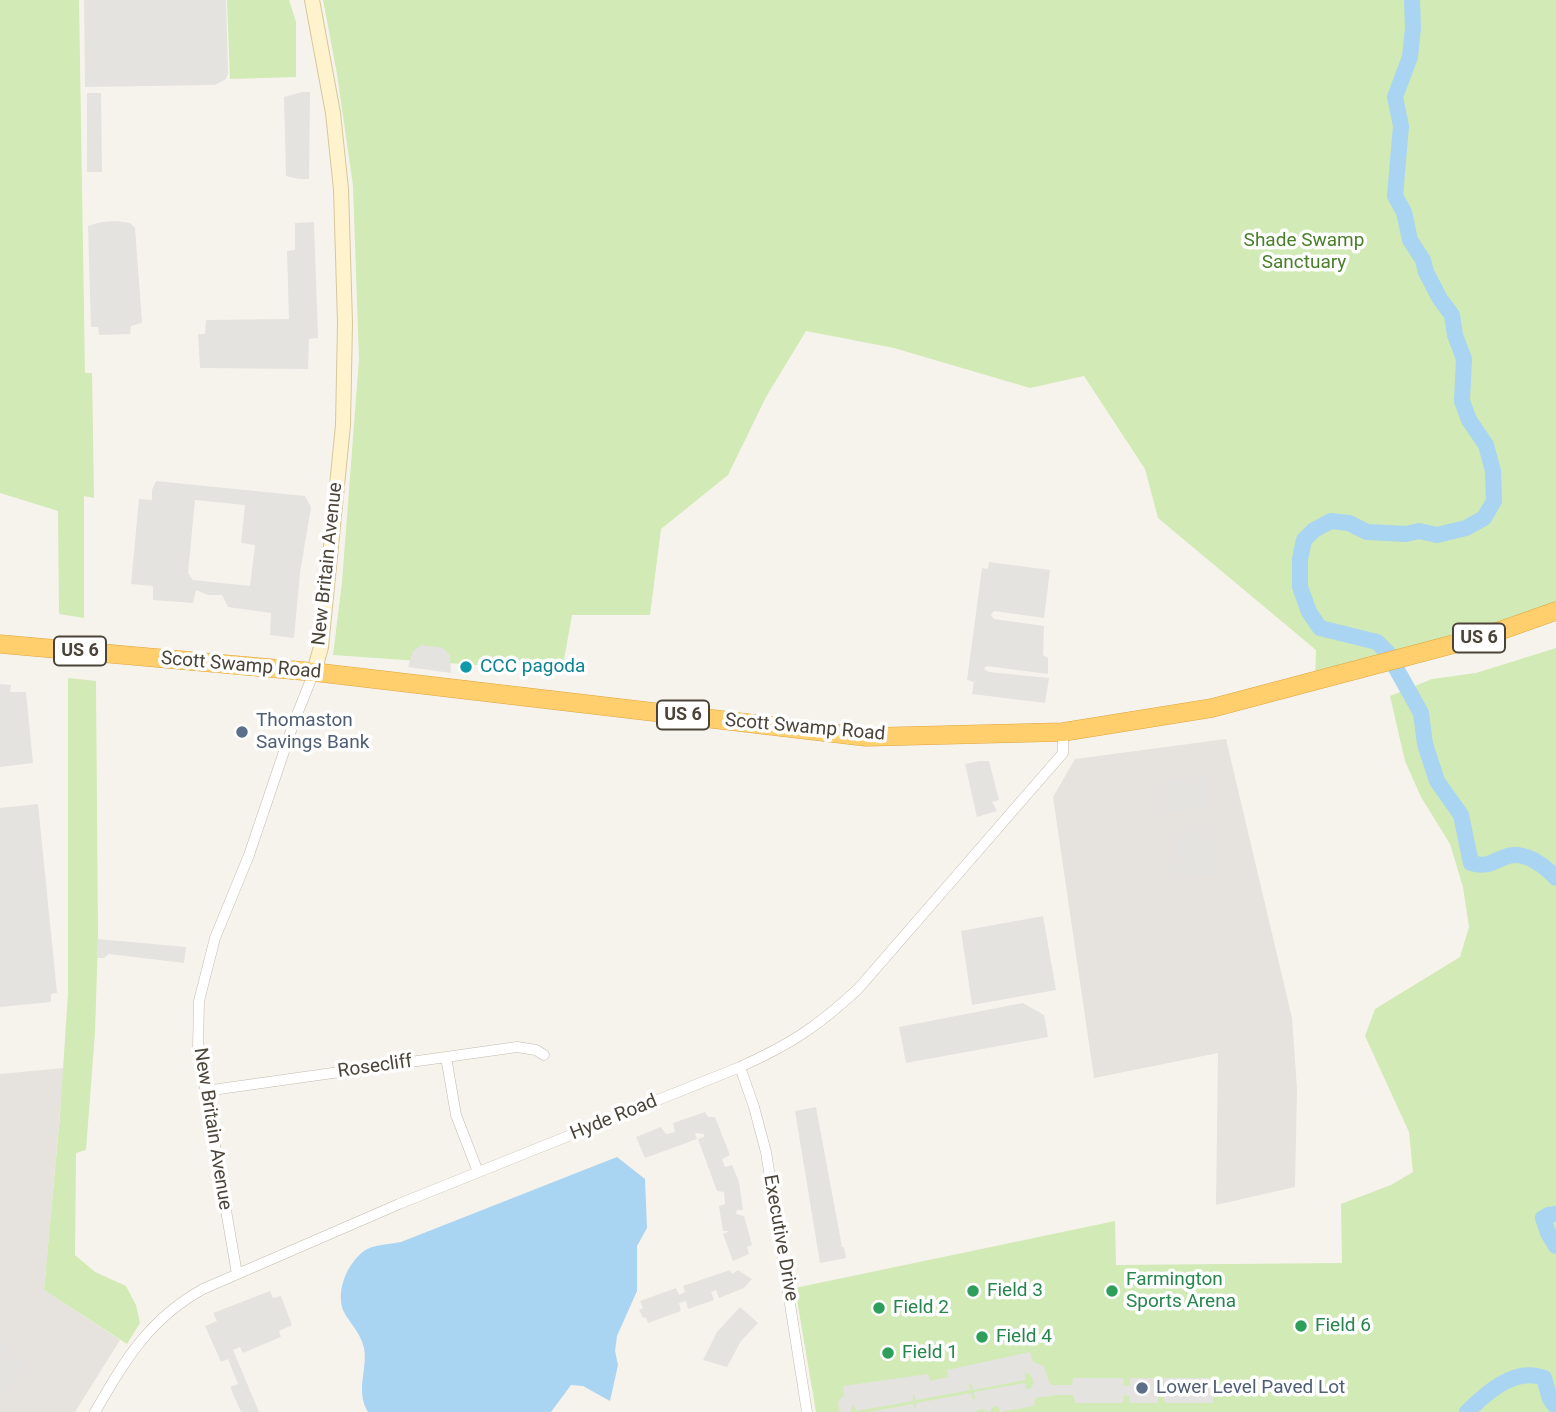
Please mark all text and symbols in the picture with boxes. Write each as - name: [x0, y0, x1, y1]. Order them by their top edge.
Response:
- park label: Shade Swamp Sanctuary: [1244, 230, 1364, 274]
- street label: New Britain Avenue: [308, 481, 348, 647]
- road number: US 6: [1453, 624, 1505, 652]
- road number: US 6: [54, 636, 106, 666]
- street label: Scott Swamp Road: [160, 648, 322, 684]
- place label: CCC pagoda: [480, 656, 585, 678]
- marker: CCC pagoda: [458, 659, 474, 675]
- road number: US 6: [657, 700, 709, 730]
- place label: Thomaston Savings Bank: [256, 710, 369, 754]
- street label: Scott Swamp Road: [724, 710, 886, 746]
- marker: Thomaston Savings Bank: [234, 724, 250, 740]
- street label: New Britain Avenue: [188, 1046, 236, 1212]
- street label: Rosecliff: [336, 1051, 414, 1083]
- street label: Hyde Road: [567, 1090, 661, 1146]
- street label: Executive Drive: [758, 1173, 802, 1303]
- place label: Farmington Sports Arena: [1126, 1269, 1236, 1313]
- place label: Field 3: [987, 1280, 1043, 1302]
- marker: Field 3: [965, 1283, 981, 1299]
- marker: Farmington Sports Arena: [1104, 1283, 1120, 1299]
- place label: Field 2: [893, 1297, 949, 1319]
- marker: Field 2: [871, 1300, 887, 1316]
- place label: Field 6: [1315, 1315, 1371, 1337]
- marker: Field 6: [1293, 1318, 1309, 1334]
- place label: Field 4: [996, 1326, 1052, 1348]
- marker: Field 4: [974, 1329, 990, 1345]
- place label: Field 1: [902, 1342, 958, 1364]
- marker: Field 1: [880, 1345, 896, 1361]
- place label: Lower Level Paved Lot: [1156, 1377, 1345, 1399]
- marker: Lower Level Paved Lot: [1134, 1380, 1150, 1396]

